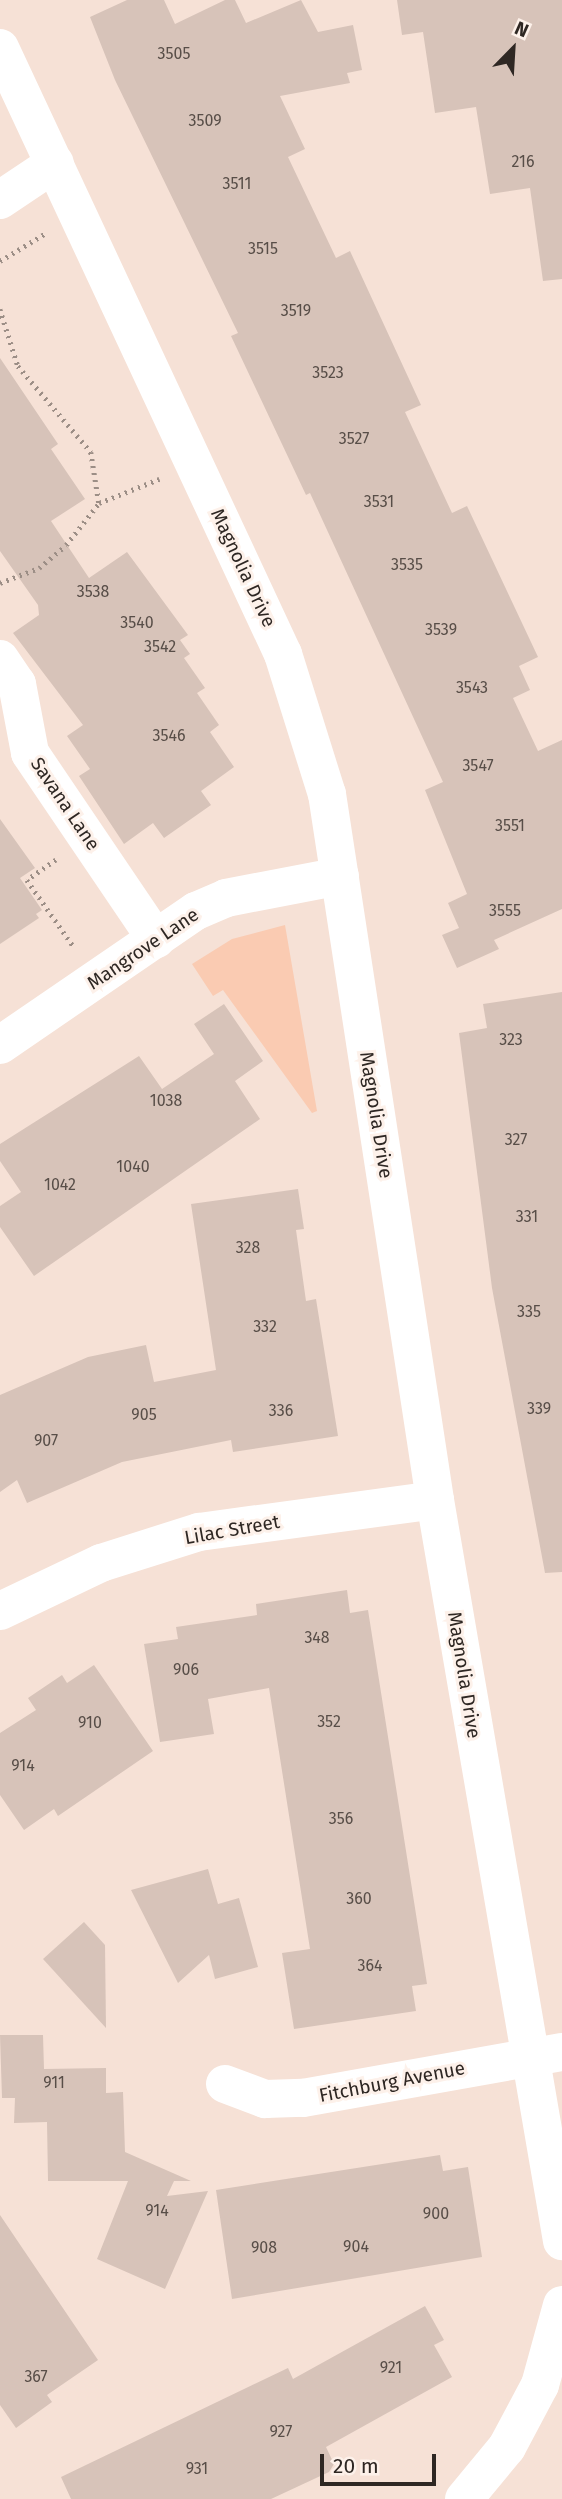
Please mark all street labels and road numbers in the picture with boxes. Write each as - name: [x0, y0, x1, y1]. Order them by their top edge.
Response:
- street label: Magnolia Drive: [206, 505, 280, 631]
- street label: Savana Lane: [26, 753, 104, 855]
- street label: Mangrove Lane: [83, 903, 203, 995]
- street label: Magnolia Drive: [355, 1050, 397, 1180]
- street label: Lilac Street: [183, 1510, 281, 1550]
- street label: Magnolia Drive: [443, 1610, 485, 1740]
- street label: Fitchburg Avenue: [317, 2057, 467, 2107]

